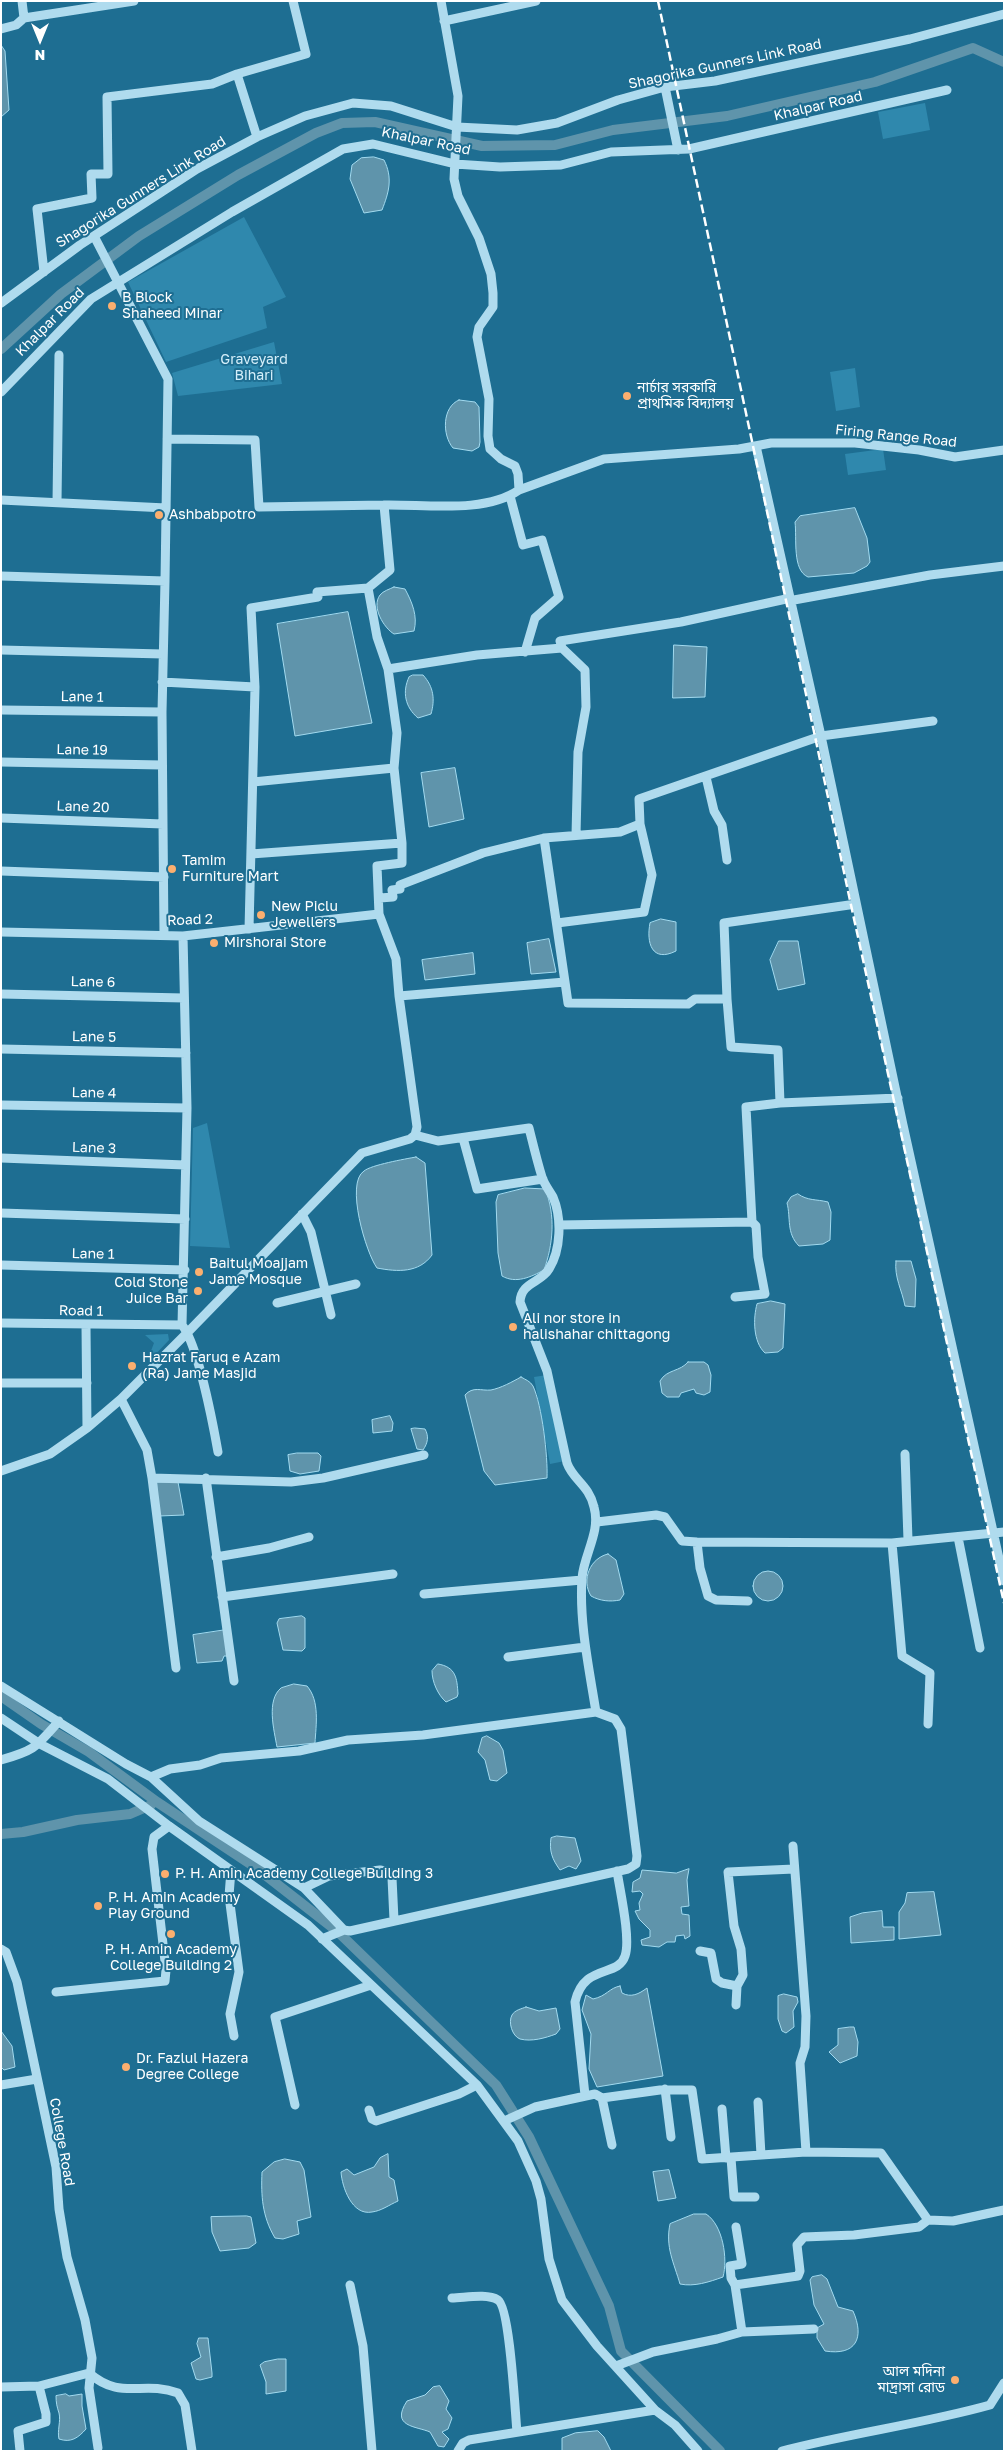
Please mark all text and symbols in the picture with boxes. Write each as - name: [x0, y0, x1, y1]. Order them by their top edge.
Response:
- north arrow: [15, 15, 65, 65]
- street label: Shagorika Gunners Link Road: [627, 35, 823, 93]
- text: N: [35, 47, 45, 64]
- street label: Khalpar Road: [772, 88, 864, 124]
- street label: Khalpar Road: [380, 123, 472, 159]
- street label: Shagorika Gunners Link Road: [53, 133, 229, 251]
- street label: Khalpar Road: [12, 284, 88, 360]
- place label: B Block Shaheed Minar: [122, 290, 222, 322]
- marker: B Block Shaheed Minar: [106, 300, 118, 312]
- park label: Graveyard Bihari: [220, 352, 288, 384]
- place label: নার্চার সরকারি প্রাথমিক বিদ্যালয়: [637, 380, 734, 412]
- marker: নার্চার সরকারি প্রাথমিক বিদ্যালয়: [621, 390, 633, 402]
- street label: Firing Range Road: [834, 421, 958, 451]
- place label: Ashbabpotro: [169, 507, 256, 523]
- marker: Ashbabpotro: [153, 509, 165, 521]
- street label: Lane 1: [60, 688, 104, 706]
- street label: Lane 19: [56, 741, 108, 759]
- street label: Lane 20: [56, 798, 110, 816]
- place label: Tamim Furniture Mart: [182, 853, 279, 886]
- marker: Tamim Furniture Mart: [166, 863, 178, 875]
- place label: New Piclu Jewellers: [271, 899, 338, 932]
- marker: New Piclu Jewellers: [255, 909, 267, 921]
- street label: Road 2: [167, 911, 213, 929]
- place label: Mirshorai Store: [224, 935, 326, 951]
- marker: Mirshorai Store: [208, 937, 220, 949]
- street label: Lane 6: [70, 973, 116, 991]
- street label: Lane 5: [72, 1028, 116, 1046]
- street label: Lane 4: [71, 1084, 117, 1102]
- street label: Lane 3: [71, 1139, 117, 1157]
- street label: Lane 1: [71, 1245, 115, 1263]
- place label: Baitul Moajjam Jame Mosque: [209, 1256, 308, 1288]
- marker: Baitul Moajjam Jame Mosque: [193, 1266, 205, 1278]
- place label: Cold Stone Juice Bar: [114, 1275, 188, 1308]
- marker: Cold Stone Juice Bar: [192, 1285, 204, 1297]
- street label: Road 1: [59, 1302, 103, 1320]
- place label: Ali nor store in halishahar chittagong: [523, 1311, 670, 1344]
- marker: Ali nor store in halishahar chittagong: [507, 1321, 519, 1333]
- place label: Hazrat Faruq e Azam (Ra) Jame Masjid: [142, 1350, 280, 1382]
- marker: Hazrat Faruq e Azam (Ra) Jame Masjid: [126, 1360, 138, 1372]
- place label: P. H. Amin Academy College Building 3: [175, 1866, 433, 1882]
- marker: P. H. Amin Academy College Building 3: [159, 1868, 171, 1880]
- place label: P. H. Amin Academy Play Ground: [108, 1890, 240, 1922]
- marker: P. H. Amin Academy Play Ground: [92, 1900, 104, 1912]
- marker: P. H. Amin Academy College Building 2: [165, 1928, 177, 1940]
- place label: P. H. Amin Academy College Building 2: [105, 1942, 237, 1974]
- place label: Dr. Fazlul Hazera Degree College: [136, 2051, 248, 2084]
- marker: Dr. Fazlul Hazera Degree College: [120, 2061, 132, 2073]
- street label: College Road: [46, 2097, 78, 2187]
- place label: আল মদিনা মাদ্রাসা রোড: [877, 2364, 945, 2396]
- marker: আল মদিনা মাদ্রাসা রোড: [949, 2374, 961, 2386]

